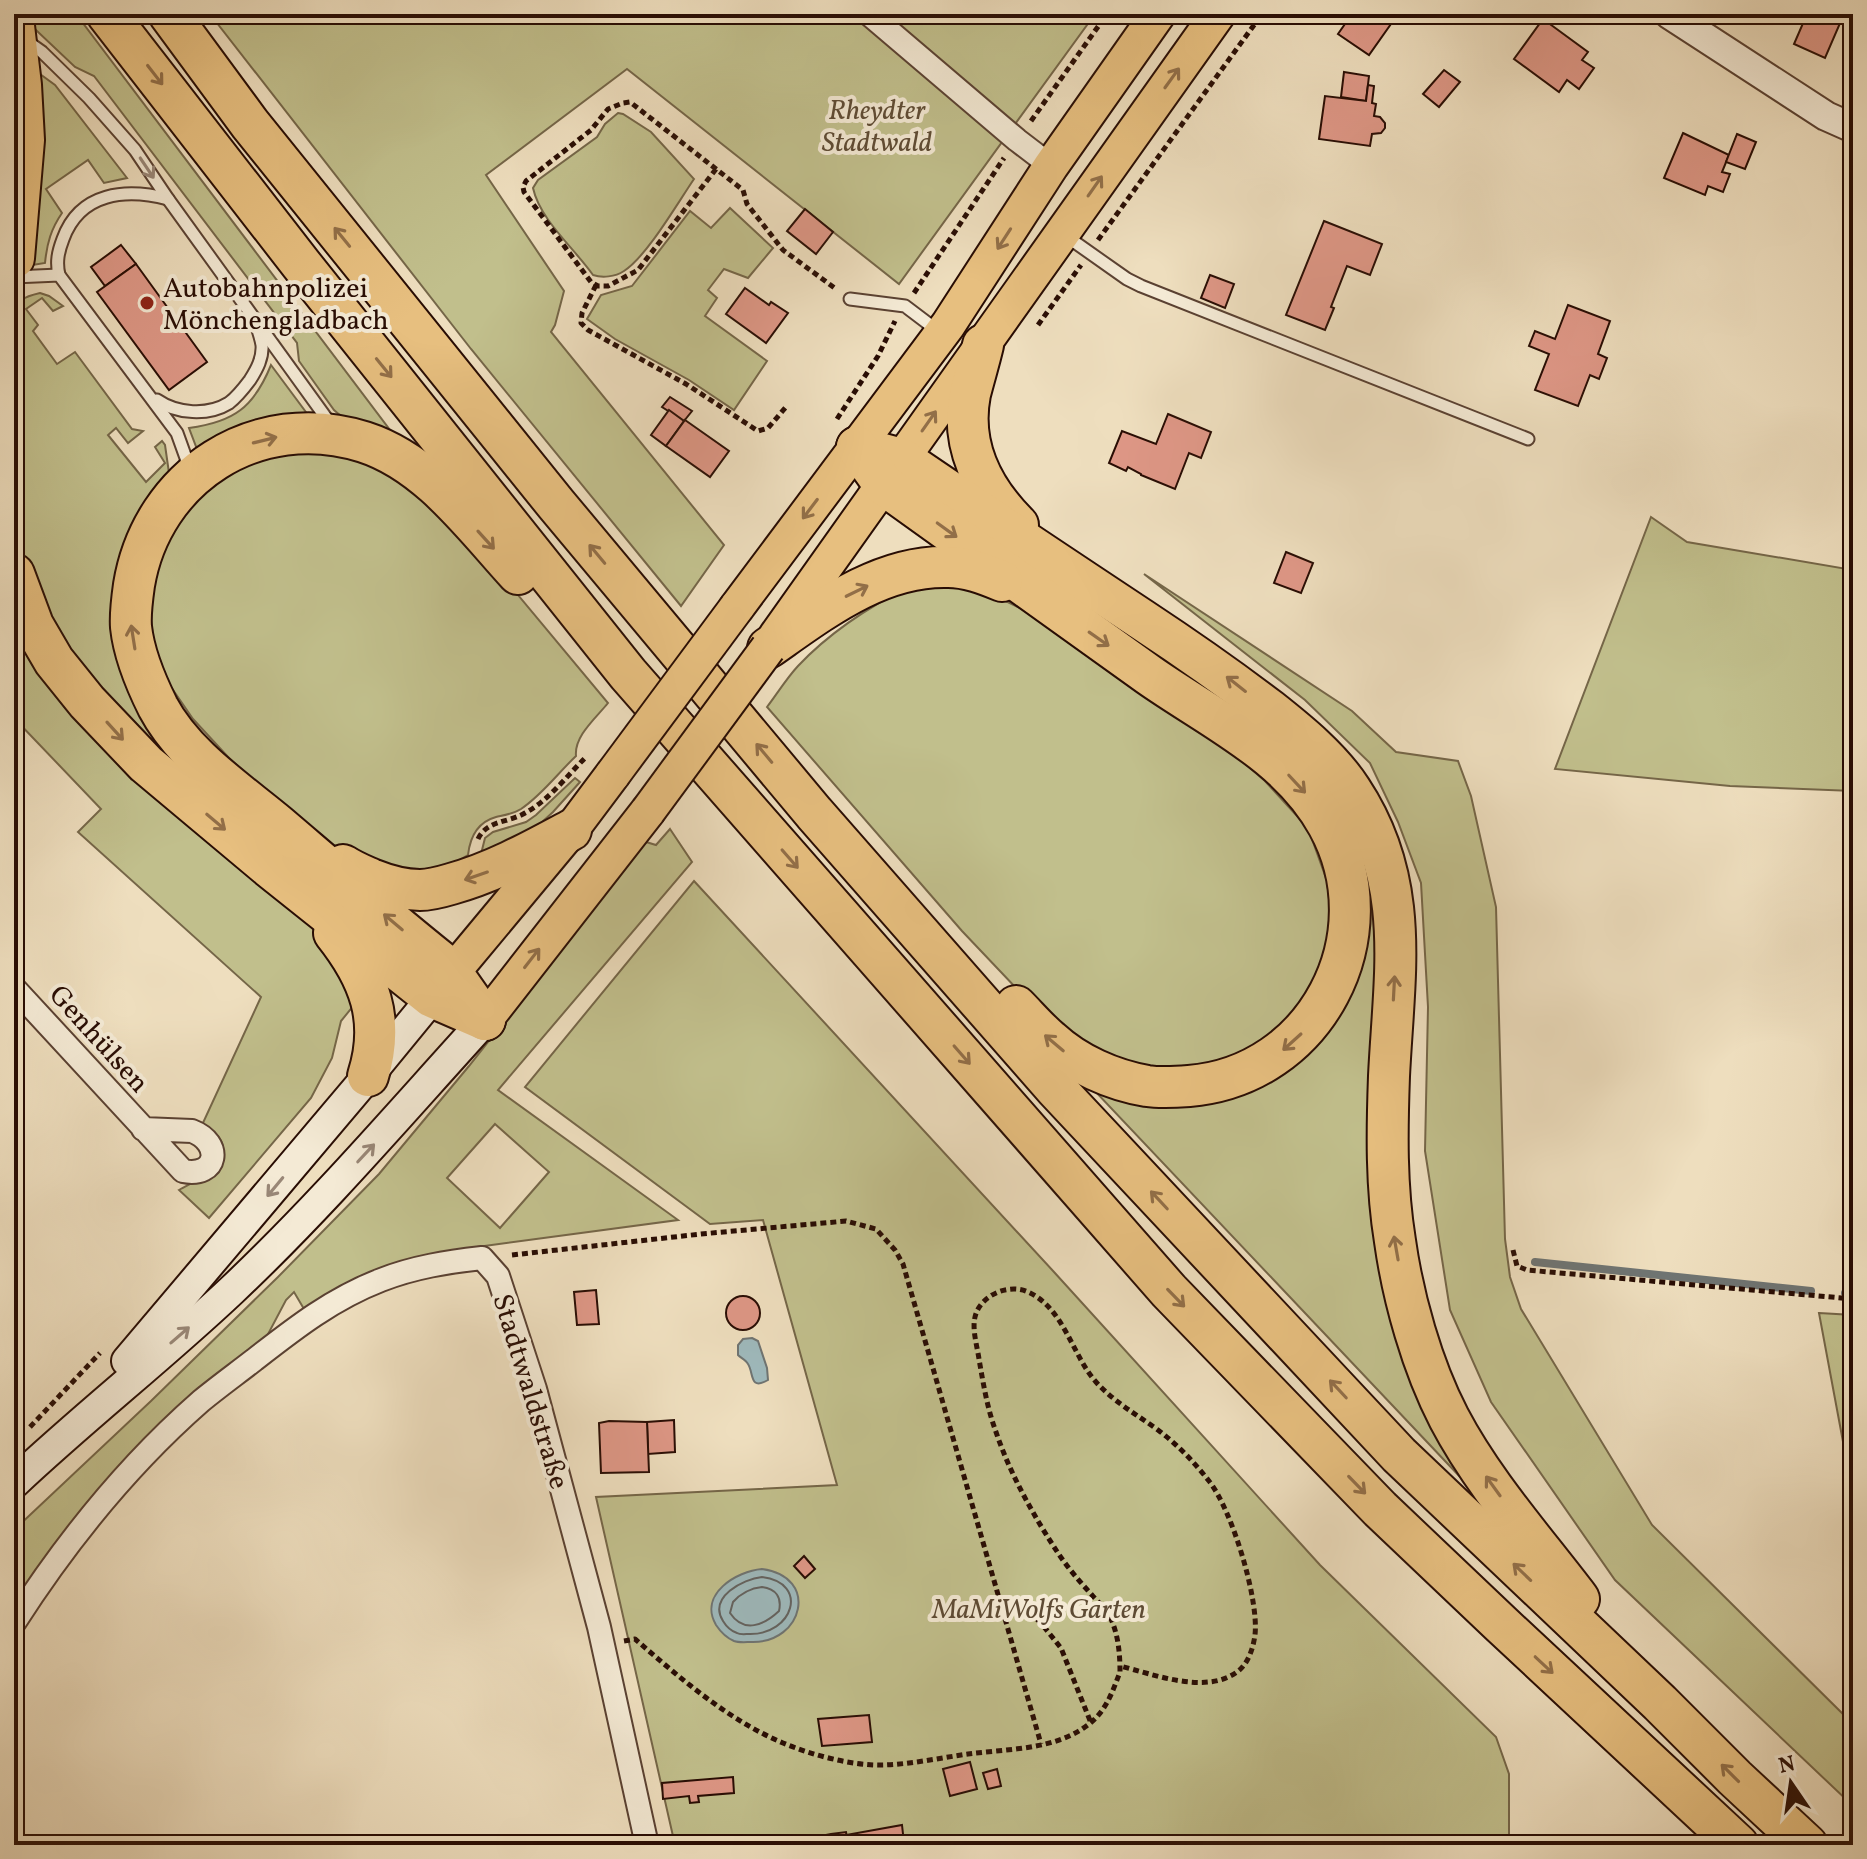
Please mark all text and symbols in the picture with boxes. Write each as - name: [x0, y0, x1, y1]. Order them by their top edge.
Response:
- one-way arrow: [146, 64, 163, 86]
- one-way arrow: [1164, 68, 1180, 90]
- park label: Rheydter Stadtwald: [822, 92, 932, 163]
- one-way arrow: [139, 156, 155, 178]
- one-way arrow: [1087, 176, 1103, 198]
- one-way arrow: [333, 227, 351, 248]
- one-way arrow: [996, 227, 1012, 249]
- place label: Autobahnpolizei Mönchengladbach: [163, 270, 389, 341]
- marker: Autobahnpolizei Mönchengladbach: [138, 294, 156, 312]
- one-way arrow: [376, 357, 393, 378]
- one-way arrow: [921, 411, 937, 433]
- one-way arrow: [251, 432, 277, 447]
- one-way arrow: [802, 498, 819, 519]
- one-way arrow: [936, 521, 957, 538]
- one-way arrow: [477, 530, 496, 550]
- one-way arrow: [588, 544, 606, 564]
- one-way arrow: [845, 583, 869, 598]
- one-way arrow: [125, 625, 140, 650]
- one-way arrow: [1088, 631, 1110, 647]
- one-way arrow: [1226, 676, 1247, 693]
- one-way arrow: [105, 720, 124, 741]
- one-way arrow: [755, 743, 773, 764]
- one-way arrow: [1288, 774, 1307, 794]
- one-way arrow: [205, 813, 225, 831]
- one-way arrow: [781, 848, 799, 868]
- one-way arrow: [463, 870, 488, 885]
- one-way arrow: [383, 913, 404, 931]
- one-way arrow: [524, 948, 541, 969]
- one-way arrow: [1387, 975, 1402, 1002]
- street label: Genhülsen: [39, 977, 157, 1102]
- one-way arrow: [1283, 1032, 1303, 1050]
- one-way arrow: [1045, 1034, 1065, 1052]
- one-way arrow: [952, 1044, 970, 1064]
- one-way arrow: [356, 1144, 374, 1164]
- one-way arrow: [266, 1176, 284, 1197]
- one-way arrow: [1150, 1190, 1169, 1210]
- one-way arrow: [1388, 1235, 1403, 1261]
- one-way arrow: [1167, 1288, 1186, 1308]
- street label: Stadtwaldstraße: [481, 1289, 578, 1494]
- one-way arrow: [170, 1326, 190, 1344]
- one-way arrow: [1328, 1379, 1347, 1399]
- one-way arrow: [1347, 1475, 1366, 1494]
- one-way arrow: [1485, 1475, 1501, 1497]
- one-way arrow: [1513, 1563, 1532, 1582]
- park label: MaMiWolfs Garten: [931, 1591, 1146, 1630]
- one-way arrow: [1534, 1656, 1554, 1674]
- north arrow: [1751, 1743, 1831, 1823]
- text: N: [1776, 1749, 1798, 1783]
- one-way arrow: [1720, 1763, 1740, 1782]

